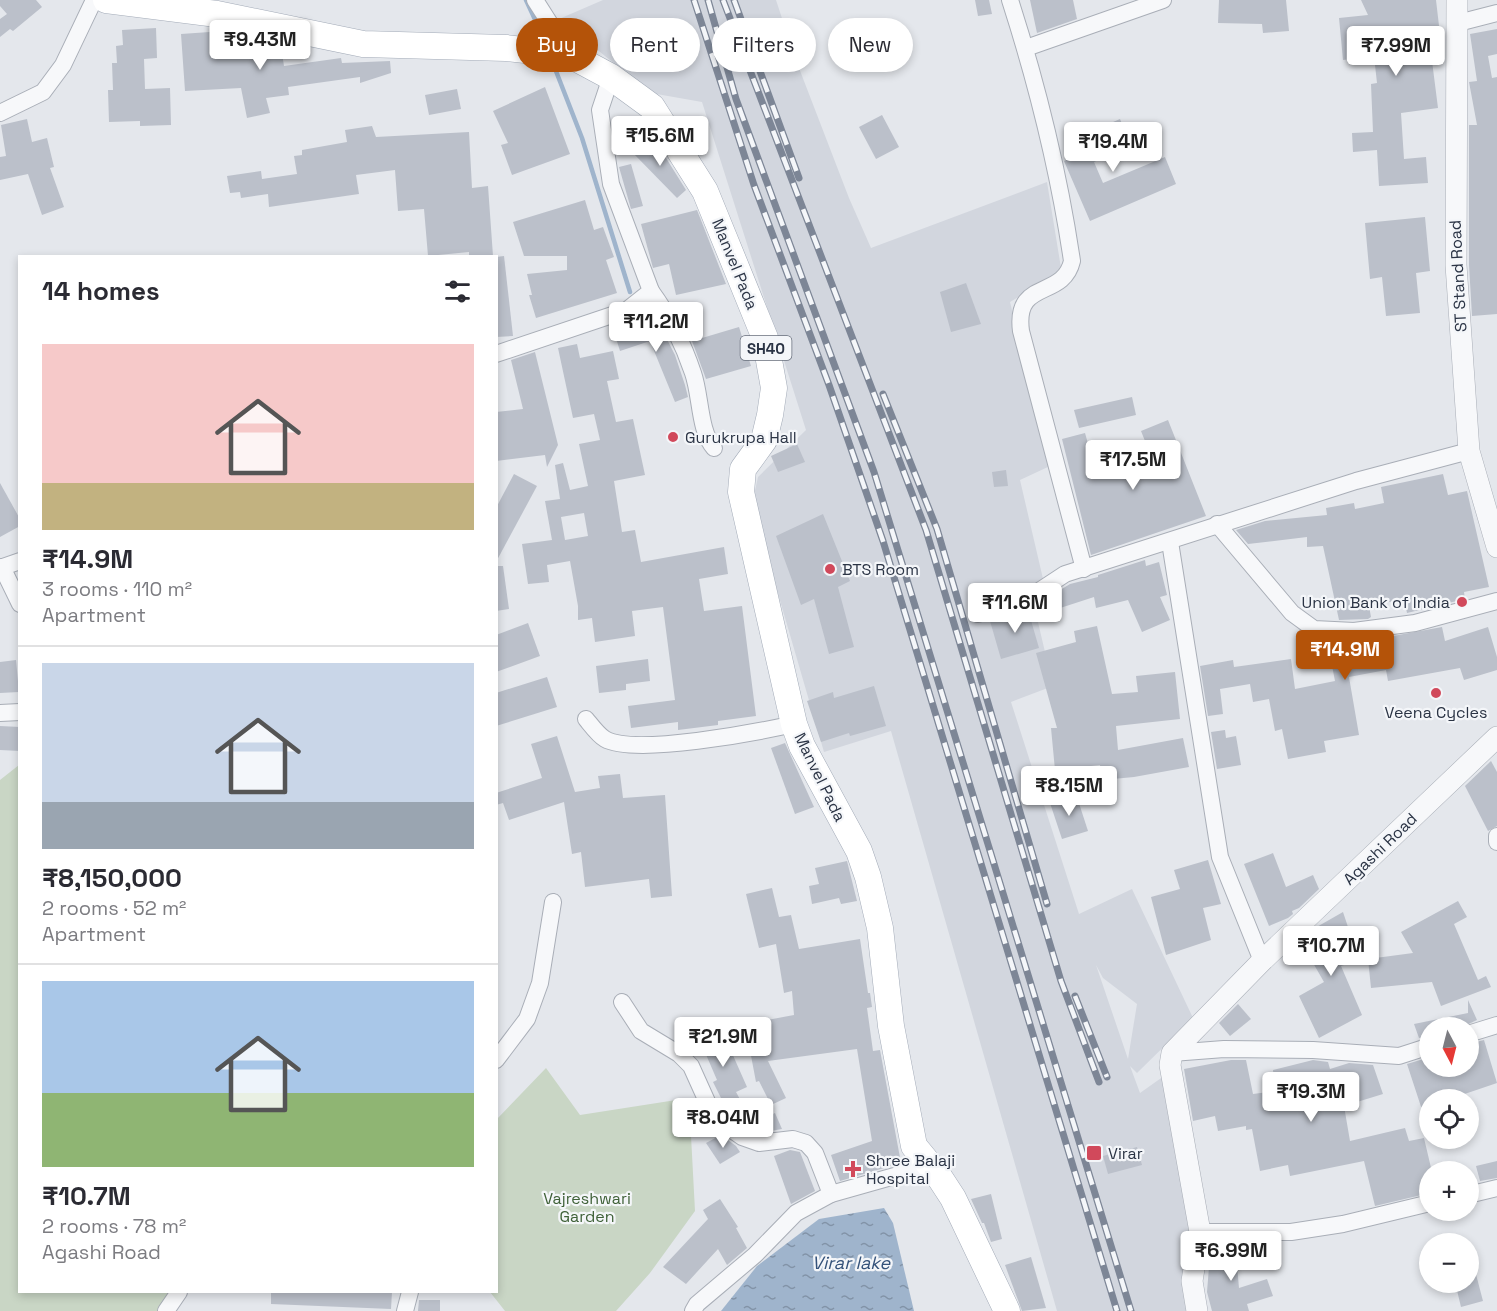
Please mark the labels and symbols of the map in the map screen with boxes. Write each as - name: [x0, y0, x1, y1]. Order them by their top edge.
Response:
- pin: ₹9.43M: [211, 20, 309, 71]
- pin: ₹7.99M: [1347, 26, 1445, 77]
- pin: ₹15.6M: [611, 116, 709, 167]
- pin: ₹19.4M: [1064, 122, 1162, 173]
- street label: Manvel Pada: [707, 215, 763, 313]
- street label: ST Stand Road: [1445, 219, 1471, 333]
- pin: ₹11.2M: [607, 302, 705, 353]
- road number: SH40: [740, 336, 792, 360]
- place label: Gurukrupa Hall: [685, 427, 797, 448]
- marker: Gurukrupa Hall: [666, 430, 680, 444]
- pin: ₹17.5M: [1084, 440, 1182, 491]
- place label: BTS Room: [842, 559, 919, 580]
- marker: BTS Room: [823, 562, 837, 576]
- pin: ₹11.6M: [966, 583, 1064, 634]
- place label: Union Bank of India: [1302, 592, 1450, 613]
- marker: Union Bank of India: [1455, 595, 1469, 609]
- pin: ₹14.9M: [1296, 630, 1394, 681]
- marker: Veena Cycles: [1429, 686, 1443, 700]
- place label: Veena Cycles: [1385, 702, 1487, 723]
- street label: Manvel Pada: [789, 729, 851, 825]
- pin: ₹8.15M: [1020, 766, 1118, 817]
- street label: Agashi Road: [1339, 808, 1421, 890]
- pin: ₹10.7M: [1282, 926, 1380, 977]
- pin: ₹21.9M: [674, 1017, 772, 1068]
- north arrow: [1419, 1017, 1479, 1077]
- pin: ₹19.3M: [1262, 1072, 1360, 1123]
- pin: ₹8.04M: [674, 1098, 772, 1149]
- place label: Virar: [1108, 1143, 1143, 1164]
- marker: Virar: [1085, 1144, 1103, 1162]
- place label: Shree Balaji Hospital: [866, 1150, 955, 1189]
- marker: Shree Balaji Hospital: [844, 1160, 862, 1178]
- park label: Vajreshwari Garden: [543, 1188, 631, 1227]
- pin: ₹6.99M: [1182, 1231, 1280, 1282]
- water label: Virar lake: [812, 1251, 892, 1274]

